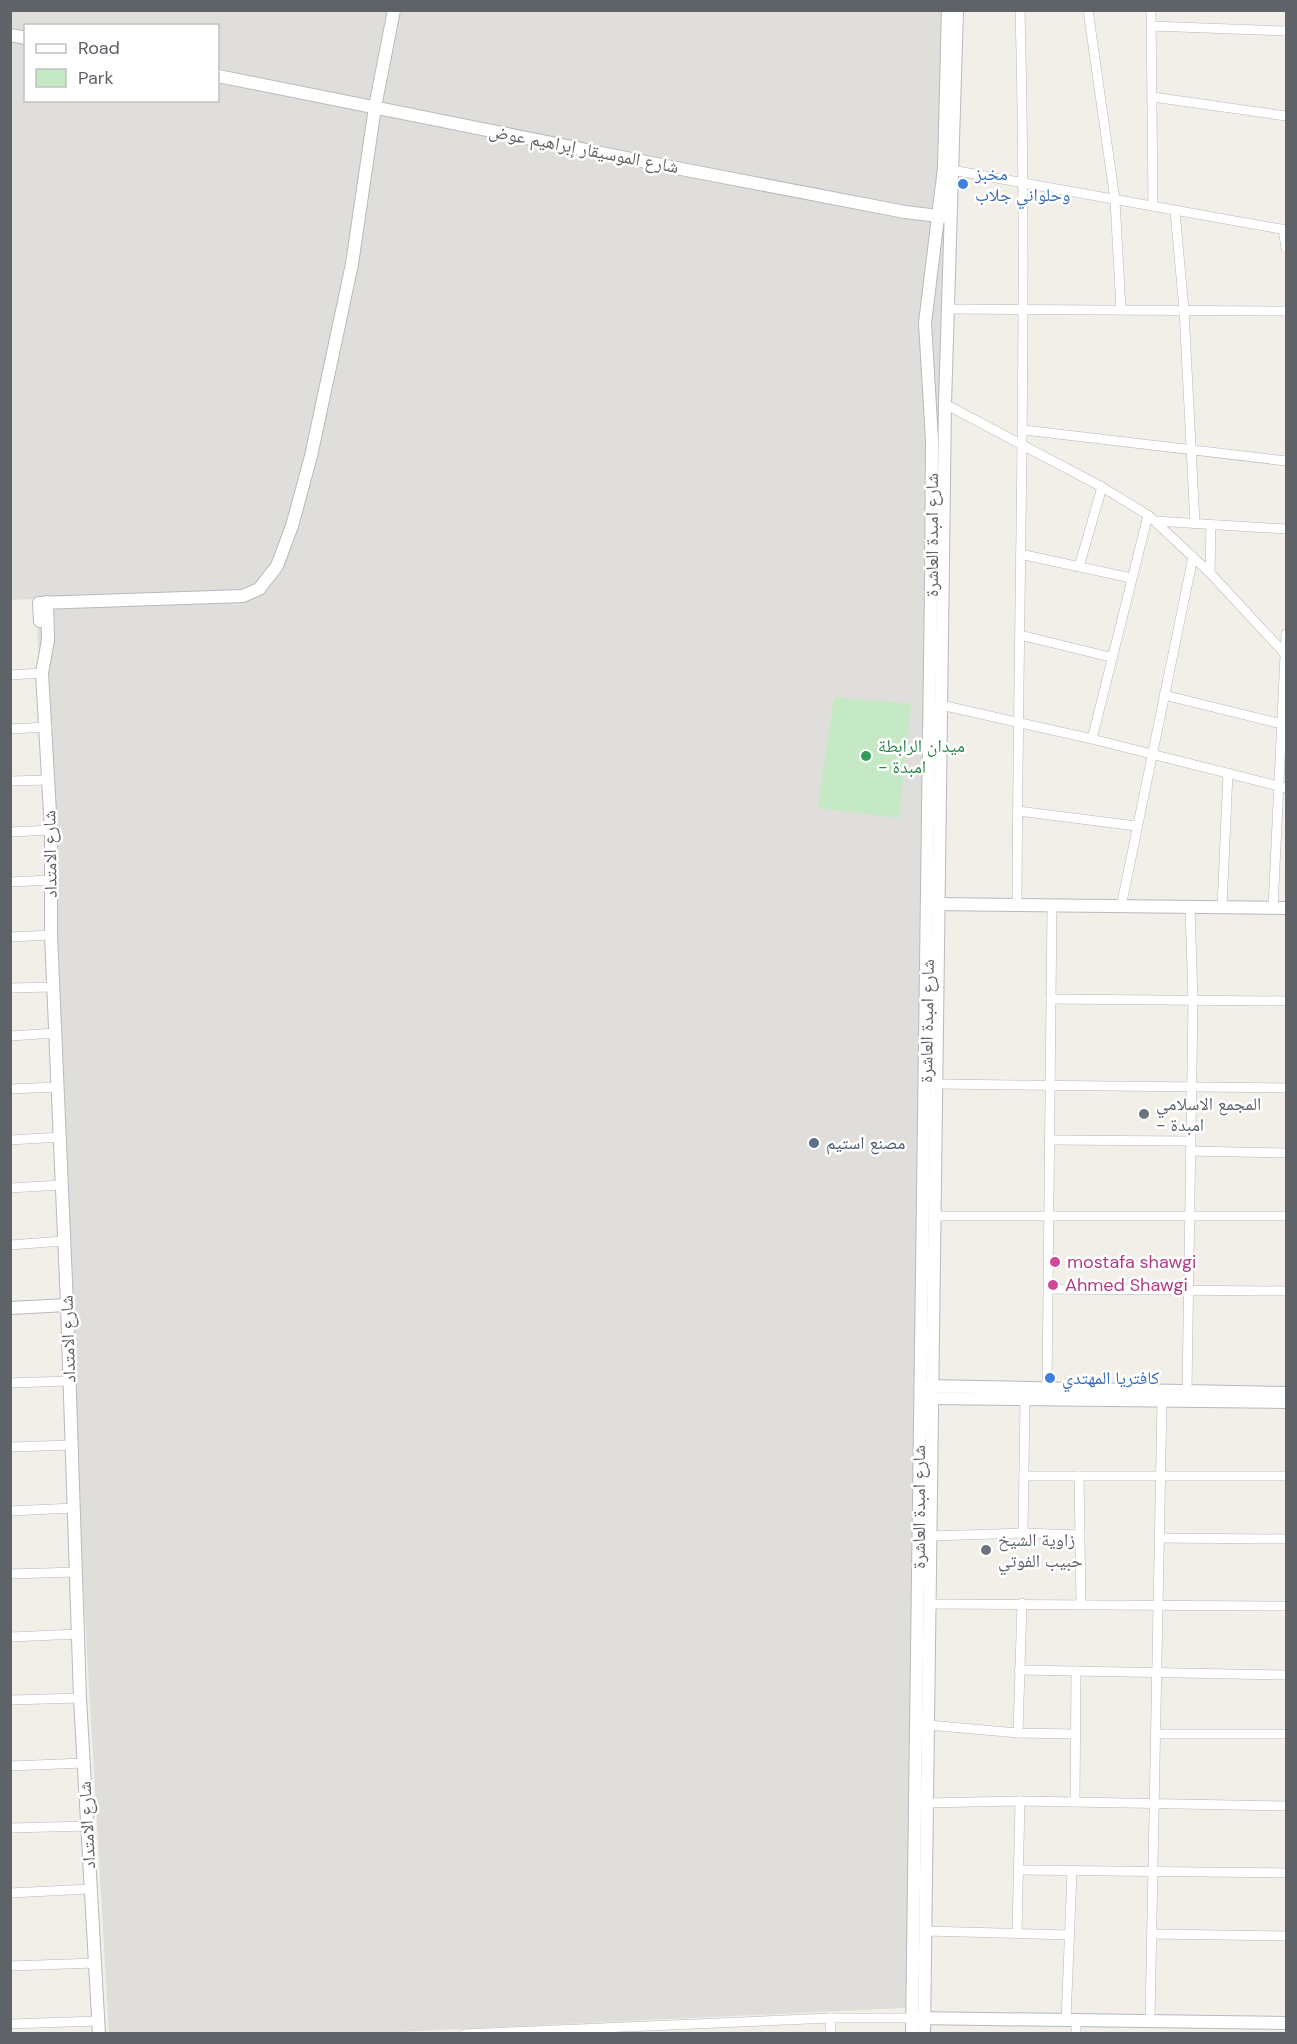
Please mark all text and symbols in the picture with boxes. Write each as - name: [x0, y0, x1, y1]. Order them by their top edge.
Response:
- legend: [24, 24, 219, 102]
- text: Road: [78, 36, 120, 60]
- text: Park: [78, 66, 114, 90]
- street label: شارع الموسيقار إبراهيم عوض: [487, 119, 681, 179]
- place label: مخبز وحلواني جلاب: [974, 162, 1070, 210]
- marker: مخبز وحلواني جلاب: [956, 177, 970, 191]
- street label: شارع امبدة العاشرة: [920, 473, 944, 597]
- place label: ميدان الرابطة - امبدة: [878, 734, 965, 779]
- marker: ميدان الرابطة - امبدة: [859, 749, 873, 763]
- street label: شارع الامتداد: [37, 810, 63, 898]
- street label: شارع امبدة العاشرة: [914, 959, 940, 1083]
- place label: المجمع الاسلامي - امبدة: [1156, 1092, 1261, 1137]
- marker: المجمع الاسلامي - امبدة: [1137, 1107, 1151, 1121]
- place label: مصنع استيم: [826, 1131, 905, 1155]
- marker: مصنع استيم: [807, 1136, 821, 1150]
- place label: mostafa shawgi: [1067, 1250, 1196, 1274]
- marker: mostafa shawgi: [1048, 1255, 1062, 1269]
- place label: Ahmed Shawgi: [1065, 1273, 1188, 1297]
- marker: Ahmed Shawgi: [1046, 1278, 1060, 1292]
- street label: شارع الامتداد: [54, 1295, 82, 1383]
- place label: كافتريا المهتدي: [1062, 1366, 1160, 1393]
- marker: كافتريا المهتدي: [1043, 1371, 1057, 1385]
- street label: شارع امبدة العاشرة: [907, 1445, 931, 1569]
- place label: زاوية الشيخ حبيب الفوتي: [998, 1528, 1083, 1576]
- marker: زاوية الشيخ حبيب الفوتي: [979, 1543, 993, 1557]
- street label: شارع الامتداد: [73, 1781, 101, 1869]

